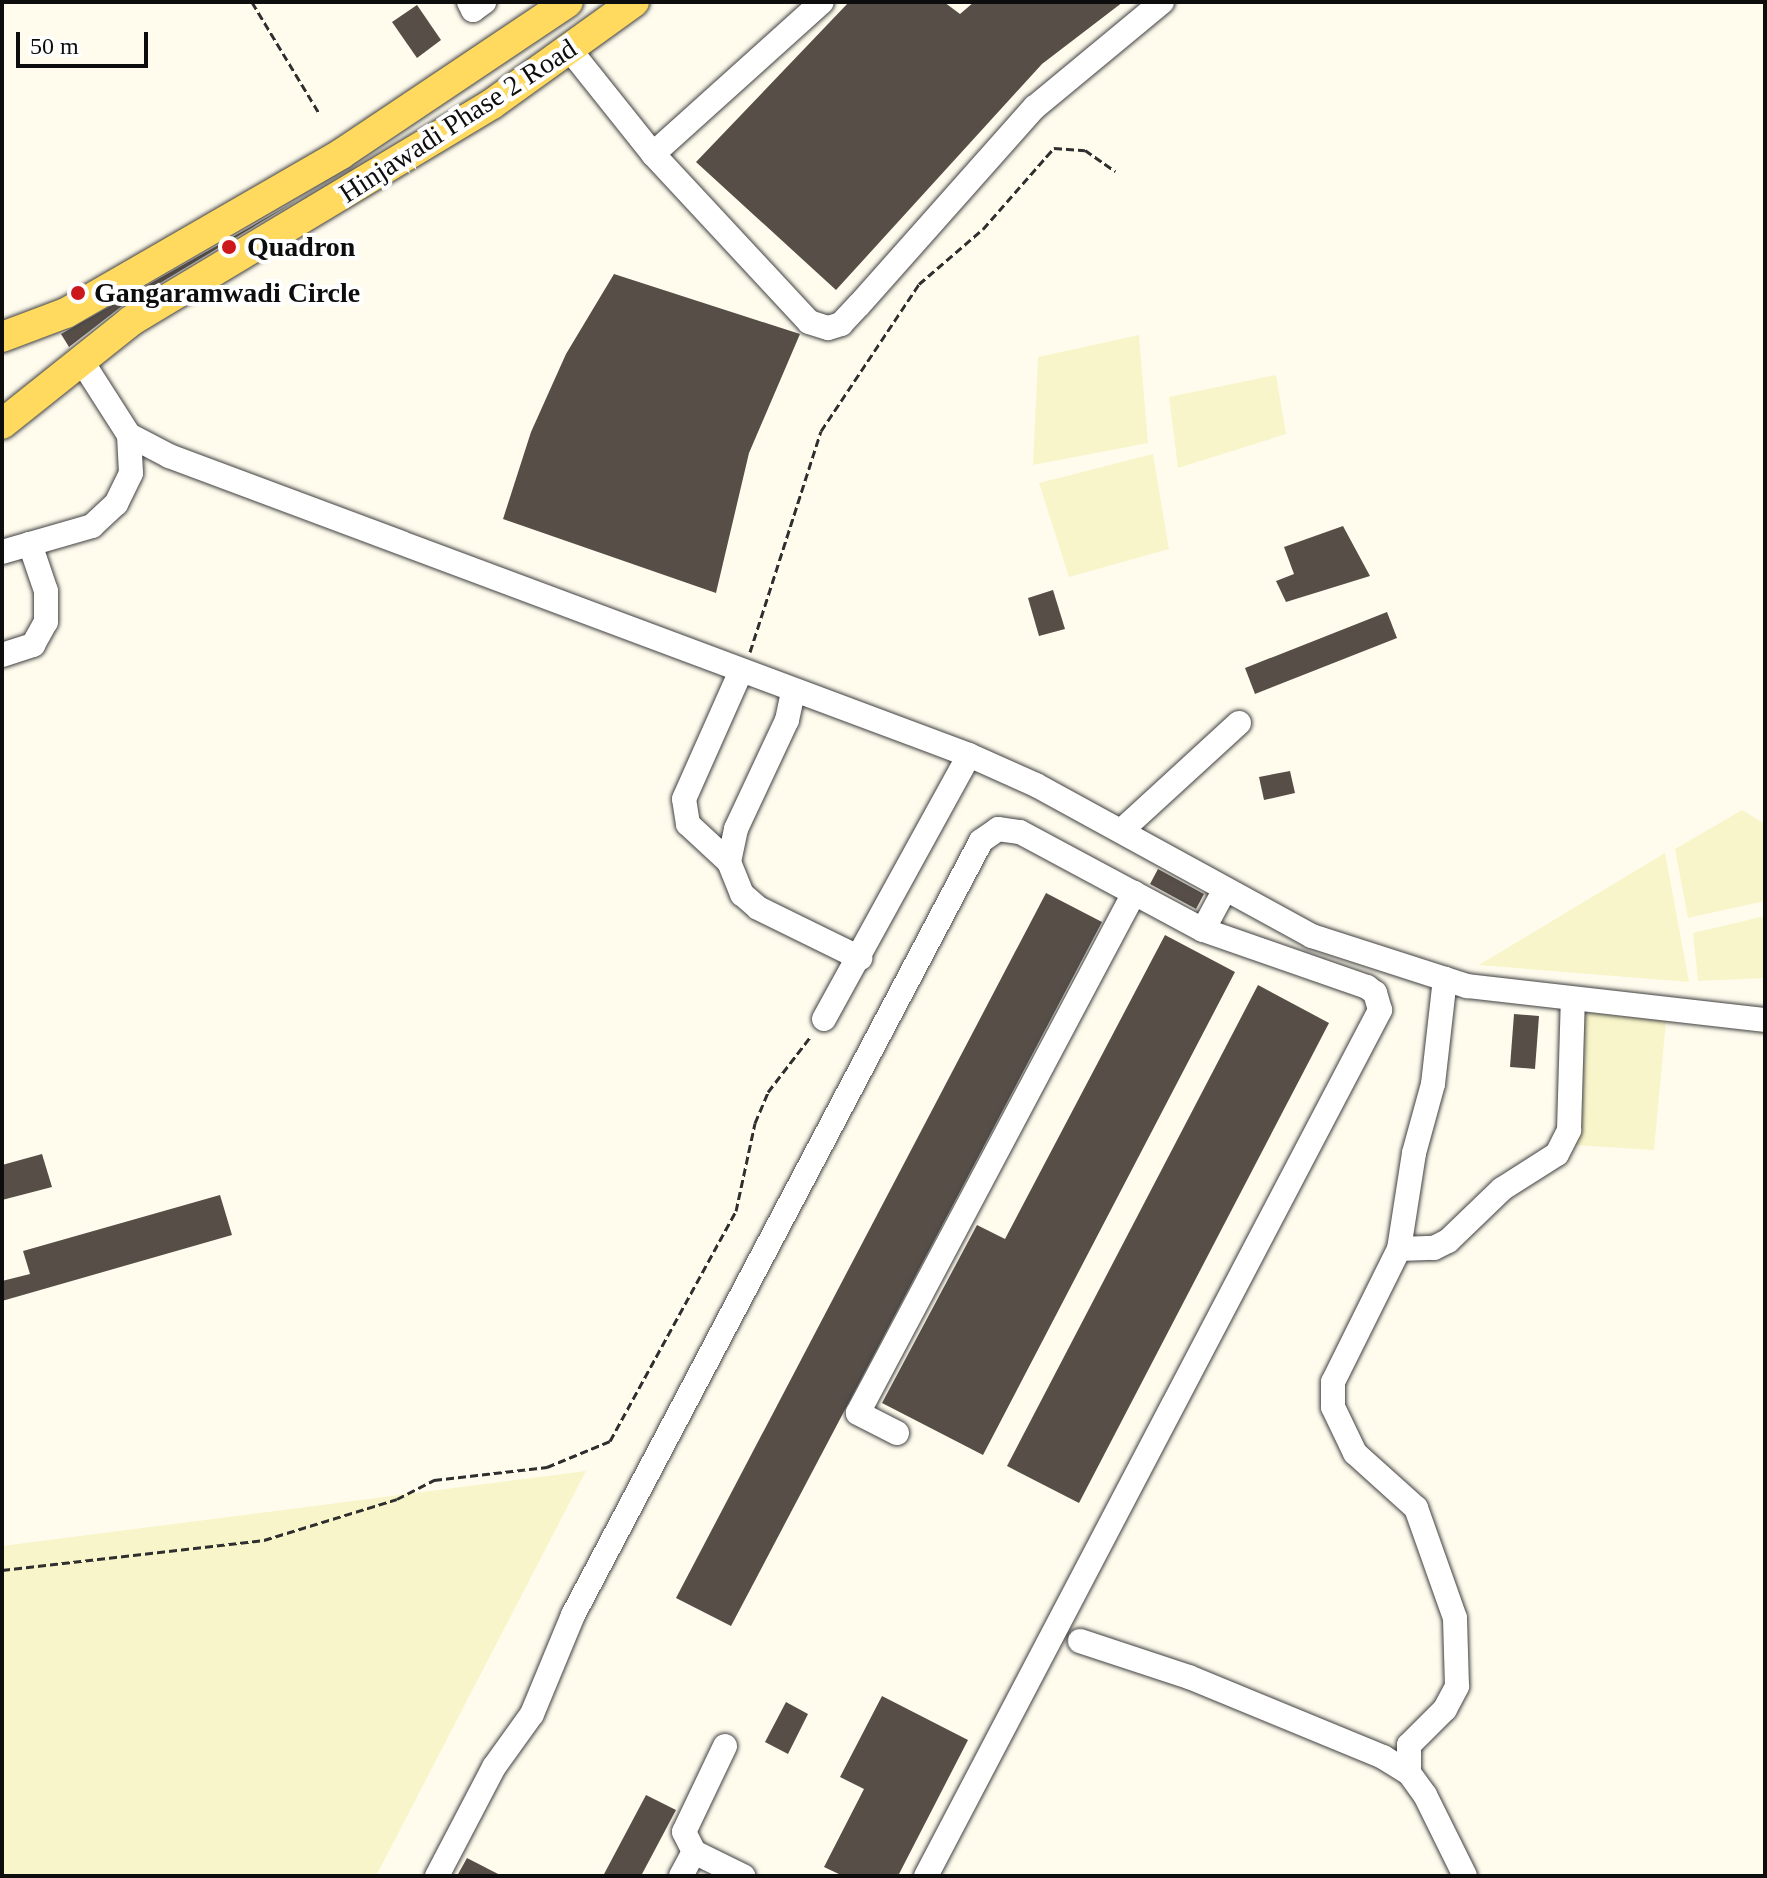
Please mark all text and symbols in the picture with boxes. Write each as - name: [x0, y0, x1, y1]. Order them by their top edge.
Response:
- scale bar: [20, 16, 152, 66]
- street label: Hinjawadi Phase 2 Road: [333, 32, 583, 210]
- text: 50 m: [30, 33, 79, 59]
- place label: Quadron: [247, 230, 355, 264]
- marker: Quadron: [218, 236, 240, 258]
- place label: Gangaramwadi Circle: [94, 276, 360, 310]
- marker: Gangaramwadi Circle: [69, 284, 87, 302]

